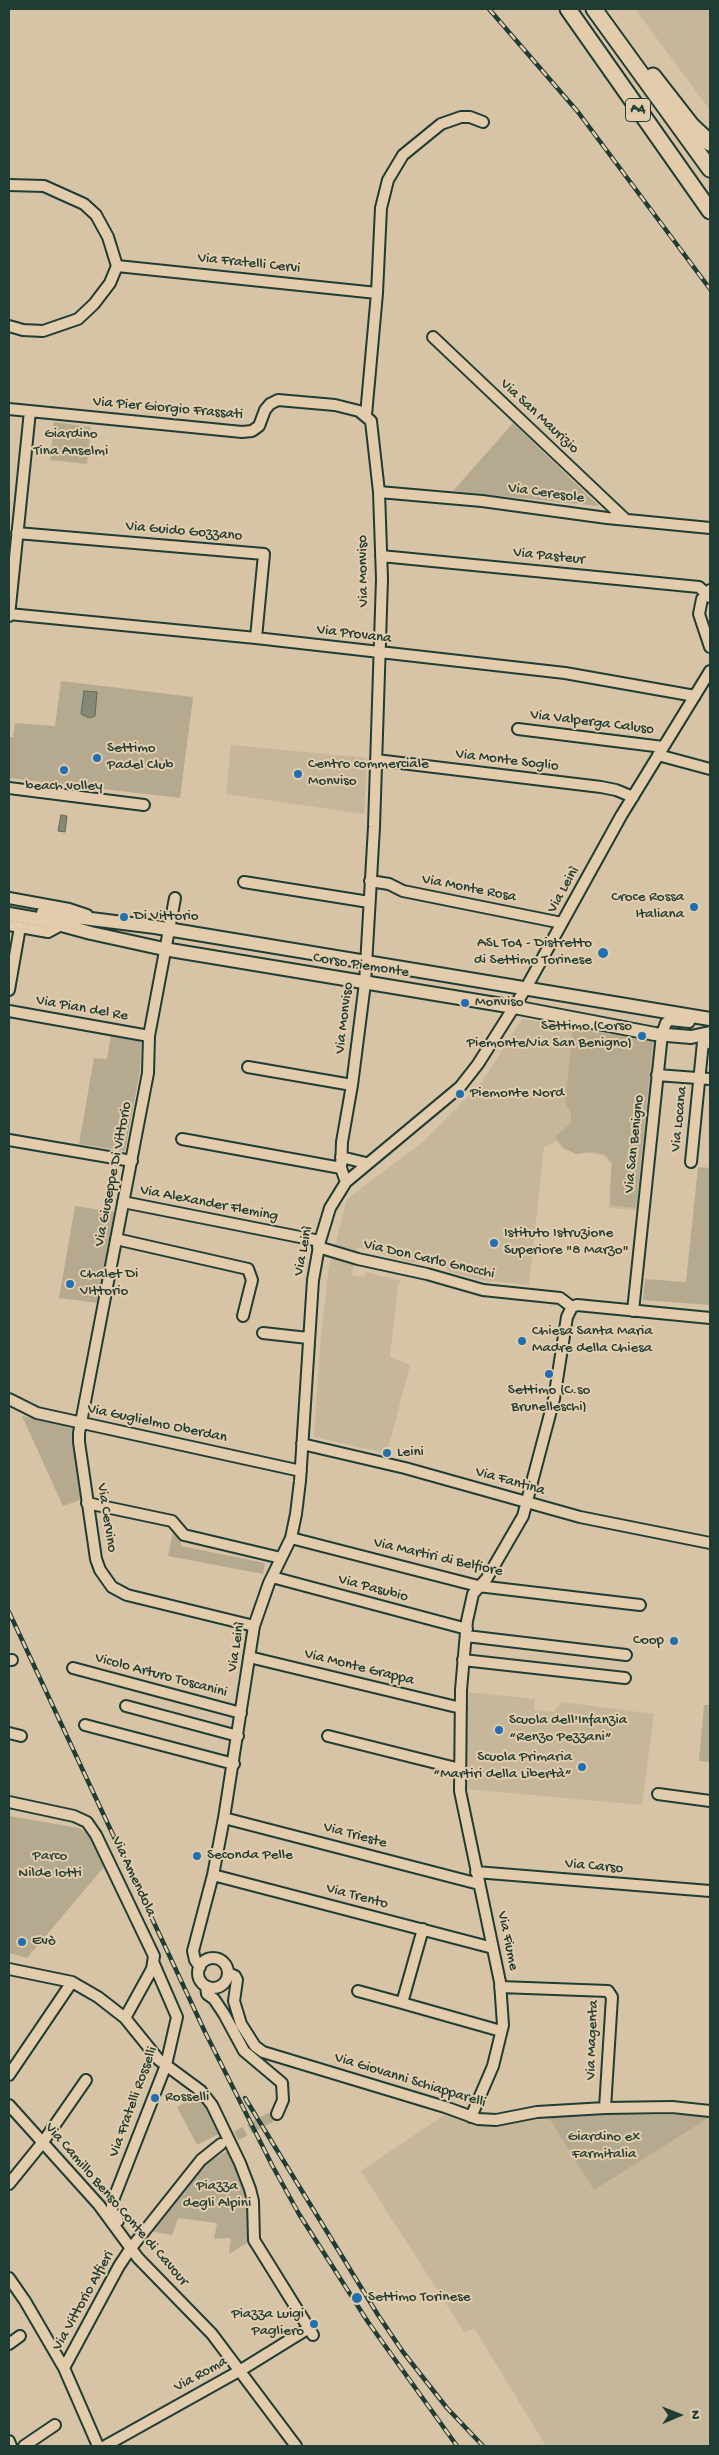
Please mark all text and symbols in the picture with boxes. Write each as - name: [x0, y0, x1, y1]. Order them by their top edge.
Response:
- road number: A4: [626, 98, 650, 122]
- street label: Via Fratelli Cervi: [197, 250, 301, 278]
- street label: Via San Maurizio: [496, 376, 582, 458]
- street label: Via Pier Giorgio Frassati: [92, 393, 244, 425]
- park label: Giardino Tina Anselmi: [34, 426, 108, 461]
- street label: Via Ceresole: [507, 480, 585, 508]
- street label: Via Guido Gozzano: [125, 518, 243, 546]
- street label: Via Monviso: [354, 535, 374, 607]
- street label: Via Pasteur: [512, 544, 586, 570]
- street label: Via Provana: [316, 621, 392, 649]
- street label: Via Valperga Caluso: [529, 706, 655, 740]
- place label: Settimo Padel Club: [107, 740, 173, 775]
- street label: Via Monte Soglio: [454, 746, 560, 776]
- marker: Settimo Padel Club: [91, 752, 103, 764]
- place label: Centro commerciale Monviso: [308, 756, 429, 791]
- marker: beach volley: [58, 764, 70, 776]
- marker: Centro commerciale Monviso: [292, 768, 304, 780]
- place label: beach volley: [26, 778, 102, 796]
- street label: Via Leinì: [544, 864, 584, 916]
- street label: Via Monte Rosa: [420, 871, 518, 907]
- place label: Croce Rossa Italiana: [611, 889, 684, 924]
- marker: Croce Rossa Italiana: [688, 901, 700, 913]
- place label: Di Vittorio: [134, 908, 199, 926]
- marker: Di Vittorio: [118, 911, 130, 923]
- place label: ASL To4 - Distretto di Settimo Torinese: [474, 935, 592, 970]
- marker: ASL To4 - Distretto di Settimo Torinese: [596, 946, 610, 960]
- street label: Corso Piemonte: [312, 950, 410, 982]
- street label: Via Monviso: [332, 981, 358, 1055]
- street label: Via Pian del Re: [35, 992, 129, 1026]
- place label: Monviso: [475, 994, 523, 1012]
- marker: Monviso: [459, 997, 471, 1009]
- place label: Settimo (Corso Piemonte/Via San Benigno): [467, 1018, 632, 1053]
- marker: Settimo (Corso Piemonte/Via San Benigno): [636, 1030, 648, 1042]
- place label: Piemonte Nord: [470, 1085, 564, 1103]
- street label: Via Locana: [668, 1085, 692, 1153]
- marker: Piemonte Nord: [454, 1088, 466, 1100]
- street label: Via San Benigno: [621, 1094, 649, 1194]
- street label: Via Giuseppe Di Vittorio: [91, 1100, 137, 1248]
- street label: Via Alexander Fleming: [138, 1182, 280, 1226]
- street label: Via Leinì: [290, 1225, 318, 1277]
- place label: Istituto Istruzione Superiore "8 Marzo": [504, 1225, 629, 1260]
- street label: Via Don Carlo Gnocchi: [362, 1236, 496, 1284]
- marker: Istituto Istruzione Superiore "8 Marzo": [488, 1237, 500, 1249]
- place label: Chalet Di VIttorio: [80, 1266, 138, 1301]
- marker: Chalet Di VIttorio: [64, 1278, 76, 1290]
- place label: Chiesa Santa Maria Madre della Chiesa: [532, 1323, 653, 1358]
- marker: Chiesa Santa Maria Madre della Chiesa: [516, 1335, 528, 1347]
- marker: Settimo (C.so Brunelleschi): [543, 1368, 555, 1380]
- place label: Settimo (C.so Brunelleschi): [508, 1382, 590, 1417]
- street label: Via Guglielmo Oberdan: [86, 1400, 228, 1448]
- place label: Leini: [397, 1444, 424, 1462]
- marker: Leini: [381, 1447, 393, 1459]
- street label: Via Fantina: [473, 1464, 547, 1500]
- street label: Via Cervino: [92, 1482, 120, 1554]
- street label: Via Martiri di Belfiore: [372, 1534, 504, 1582]
- street label: Via Pasubio: [336, 1571, 410, 1607]
- street label: Via Leinì: [224, 1621, 250, 1673]
- place label: Coop: [633, 1632, 664, 1650]
- marker: Coop: [668, 1635, 680, 1647]
- street label: Via Monte Grappa: [302, 1646, 416, 1690]
- street label: Vicolo Arturo Toscanini: [93, 1650, 229, 1702]
- place label: Scuola dell'Infanzia “Renzo Pezzani”: [509, 1712, 627, 1747]
- marker: Scuola dell'Infanzia “Renzo Pezzani”: [493, 1724, 505, 1736]
- place label: Scuola Primaria “Martiri della Libertà”: [433, 1749, 572, 1784]
- marker: Scuola Primaria “Martiri della Libertà”: [576, 1761, 588, 1773]
- street label: Via Trieste: [321, 1819, 389, 1853]
- street label: Via Amendola: [107, 1834, 159, 1920]
- place label: Seconda Pelle: [207, 1847, 293, 1865]
- park label: Parco Nilde Iotti: [18, 1848, 82, 1883]
- marker: Seconda Pelle: [191, 1850, 203, 1862]
- street label: Via Carso: [564, 1855, 624, 1879]
- street label: Via Trento: [324, 1880, 390, 1914]
- street label: Via Fiume: [492, 1910, 522, 1972]
- place label: Evò: [32, 1933, 56, 1951]
- marker: Evò: [16, 1936, 28, 1948]
- street label: Via Magenta: [583, 2000, 603, 2080]
- street label: Via Fratelli Rosselli: [106, 2044, 162, 2160]
- street label: Via Giovanni Schiapparelli: [332, 2049, 488, 2113]
- place label: Rosselli: [165, 2089, 209, 2107]
- marker: Rosselli: [149, 2092, 161, 2104]
- street label: Via Camillo Benso Conte di Cavour: [40, 2120, 192, 2290]
- park label: Giardino ex Farmitalia: [568, 2129, 640, 2164]
- park label: Piazza degli Alpini: [183, 2178, 251, 2213]
- street label: Via Vittorio Alfieri: [49, 2248, 119, 2354]
- place label: Settimo Torinese: [368, 2289, 470, 2307]
- marker: Settimo Torinese: [350, 2291, 364, 2305]
- place label: Piazza Luigi Pagliero: [231, 2306, 304, 2341]
- marker: Piazza Luigi Pagliero: [308, 2318, 320, 2330]
- street label: Via Roma: [171, 2353, 231, 2397]
- north arrow: [654, 2390, 704, 2440]
- text: N: [686, 2410, 703, 2419]

